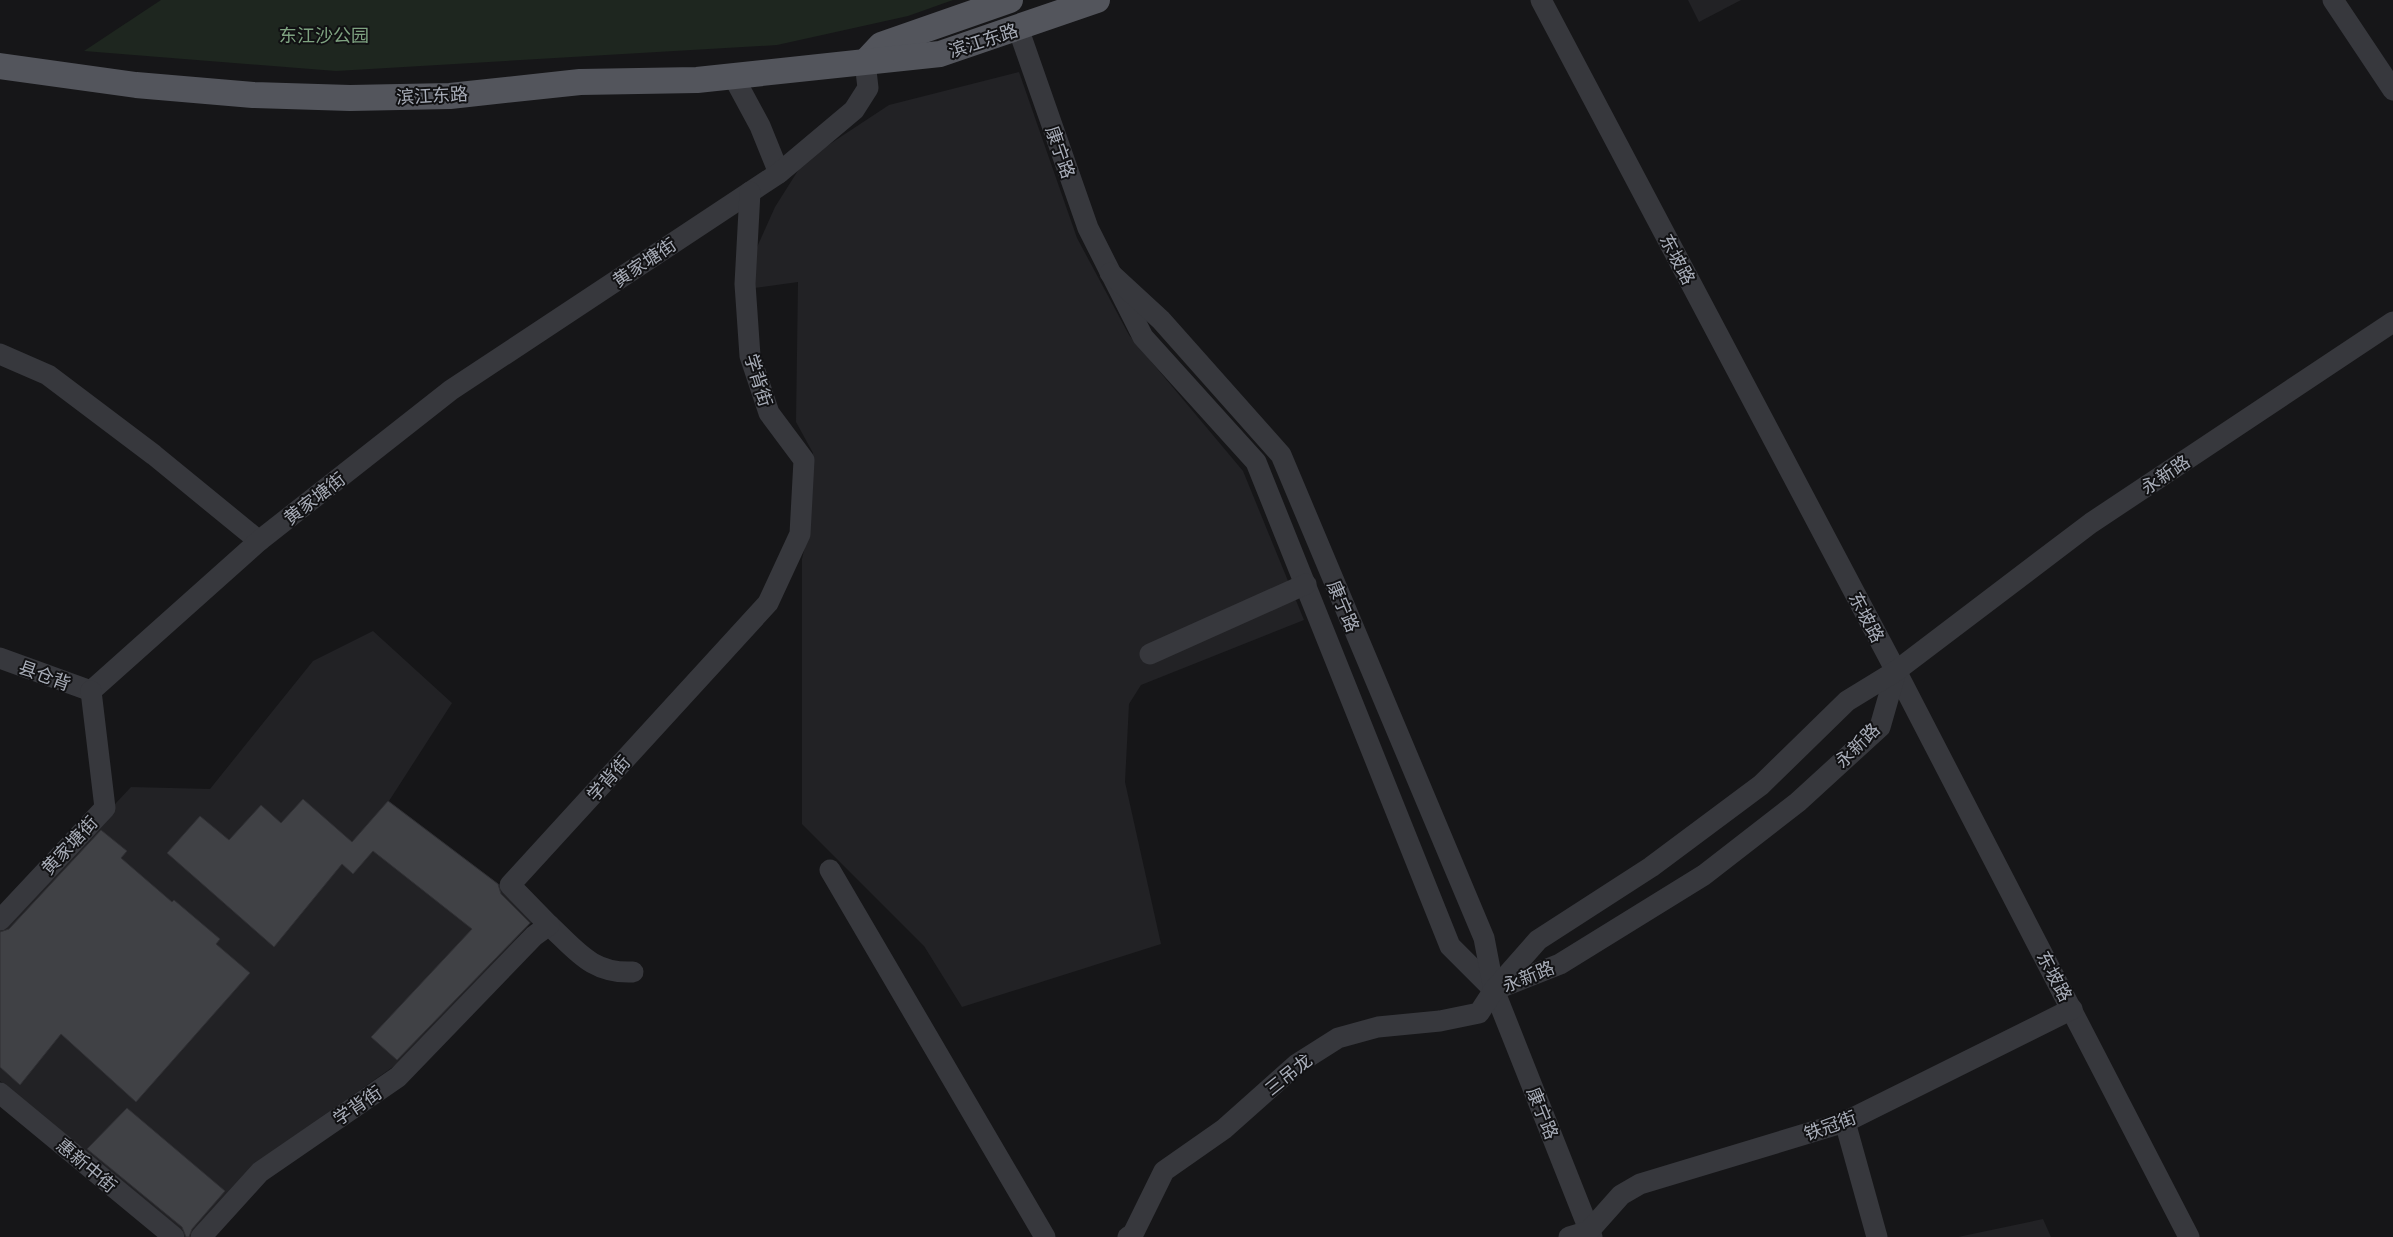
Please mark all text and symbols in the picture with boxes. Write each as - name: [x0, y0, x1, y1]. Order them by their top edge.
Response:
- street label: 滨江东路: [945, 18, 1021, 62]
- park label: 东江沙公园: [279, 24, 369, 46]
- street label: 滨江东路: [395, 82, 469, 108]
- street label: 康宁路: [1042, 123, 1080, 181]
- street label: 东坡路: [1656, 230, 1700, 288]
- street label: 黄家塘街: [608, 233, 680, 291]
- street label: 学背街: [741, 351, 777, 409]
- street label: 永新路: [2136, 450, 2194, 498]
- street label: 黄家塘街: [279, 467, 349, 529]
- street label: 康宁路: [1323, 577, 1365, 635]
- street label: 东坡路: [1845, 588, 1889, 646]
- street label: 县仓背: [16, 655, 74, 695]
- street label: 永新路: [1830, 718, 1884, 772]
- street label: 学背街: [582, 751, 634, 805]
- street label: 黄家塘街: [36, 811, 102, 879]
- street label: 东坡路: [2033, 947, 2077, 1005]
- street label: 永新路: [1499, 956, 1557, 996]
- street label: 三吊龙: [1260, 1048, 1316, 1100]
- street label: 学背街: [328, 1081, 386, 1129]
- street label: 康宁路: [1523, 1084, 1563, 1142]
- street label: 铁冠街: [1801, 1105, 1859, 1145]
- street label: 惠新中街: [52, 1133, 122, 1197]

